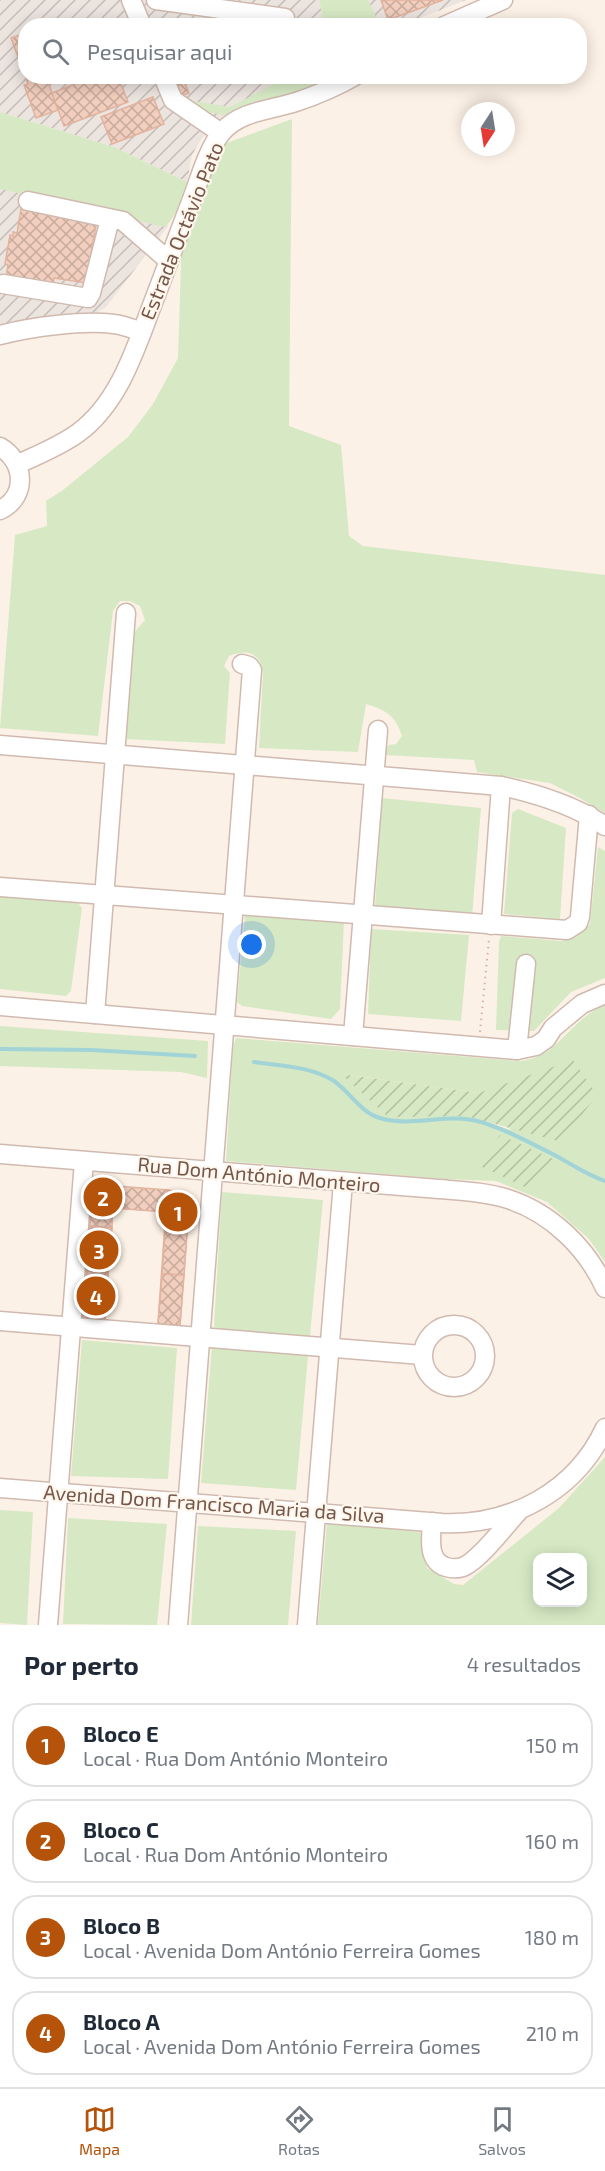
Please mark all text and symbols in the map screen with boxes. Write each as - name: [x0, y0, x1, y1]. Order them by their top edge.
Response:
- search box: [18, 18, 587, 84]
- icon: search: [39, 35, 72, 68]
- text: Pesquisar aqui: [87, 38, 233, 64]
- north arrow: [461, 102, 515, 156]
- street label: Estrada Octávio Pato: [134, 138, 228, 323]
- your location: [237, 930, 266, 959]
- street label: Rua Dom António Monteiro: [137, 1151, 382, 1197]
- pin: 2: [84, 1174, 122, 1220]
- pin: 1: [158, 1190, 198, 1234]
- pin: 3: [80, 1228, 118, 1272]
- pin: 4: [76, 1274, 116, 1318]
- street label: Avenida Dom Francisco Maria da Silva: [43, 1479, 385, 1527]
- map controls: [533, 1553, 587, 1607]
- button: layers: [533, 1553, 587, 1607]
- text: Por perto: [24, 1649, 139, 1680]
- text: 4 resultados: [467, 1652, 581, 1676]
- text: Bloco E: [83, 1720, 159, 1746]
- text: 1: [41, 1733, 50, 1757]
- text: 150 m: [526, 1733, 579, 1757]
- text: Local · Rua Dom António Monteiro: [83, 1746, 388, 1770]
- text: Bloco C: [83, 1816, 159, 1842]
- text: 2: [40, 1829, 51, 1853]
- text: 160 m: [526, 1829, 579, 1853]
- text: Local · Rua Dom António Monteiro: [83, 1842, 388, 1866]
- text: Bloco B: [83, 1912, 160, 1938]
- text: 3: [40, 1925, 51, 1949]
- text: 180 m: [525, 1925, 579, 1949]
- text: Local · Avenida Dom António Ferreira Gomes: [83, 1938, 481, 1962]
- text: Bloco A: [83, 2008, 160, 2034]
- text: 4: [39, 2021, 52, 2045]
- text: 210 m: [526, 2021, 579, 2045]
- text: Local · Avenida Dom António Ferreira Gomes: [83, 2034, 481, 2058]
- tab: Mapa: [79, 2103, 120, 2158]
- tab: Rotas: [278, 2103, 320, 2158]
- tab: Salvos: [478, 2103, 526, 2158]

